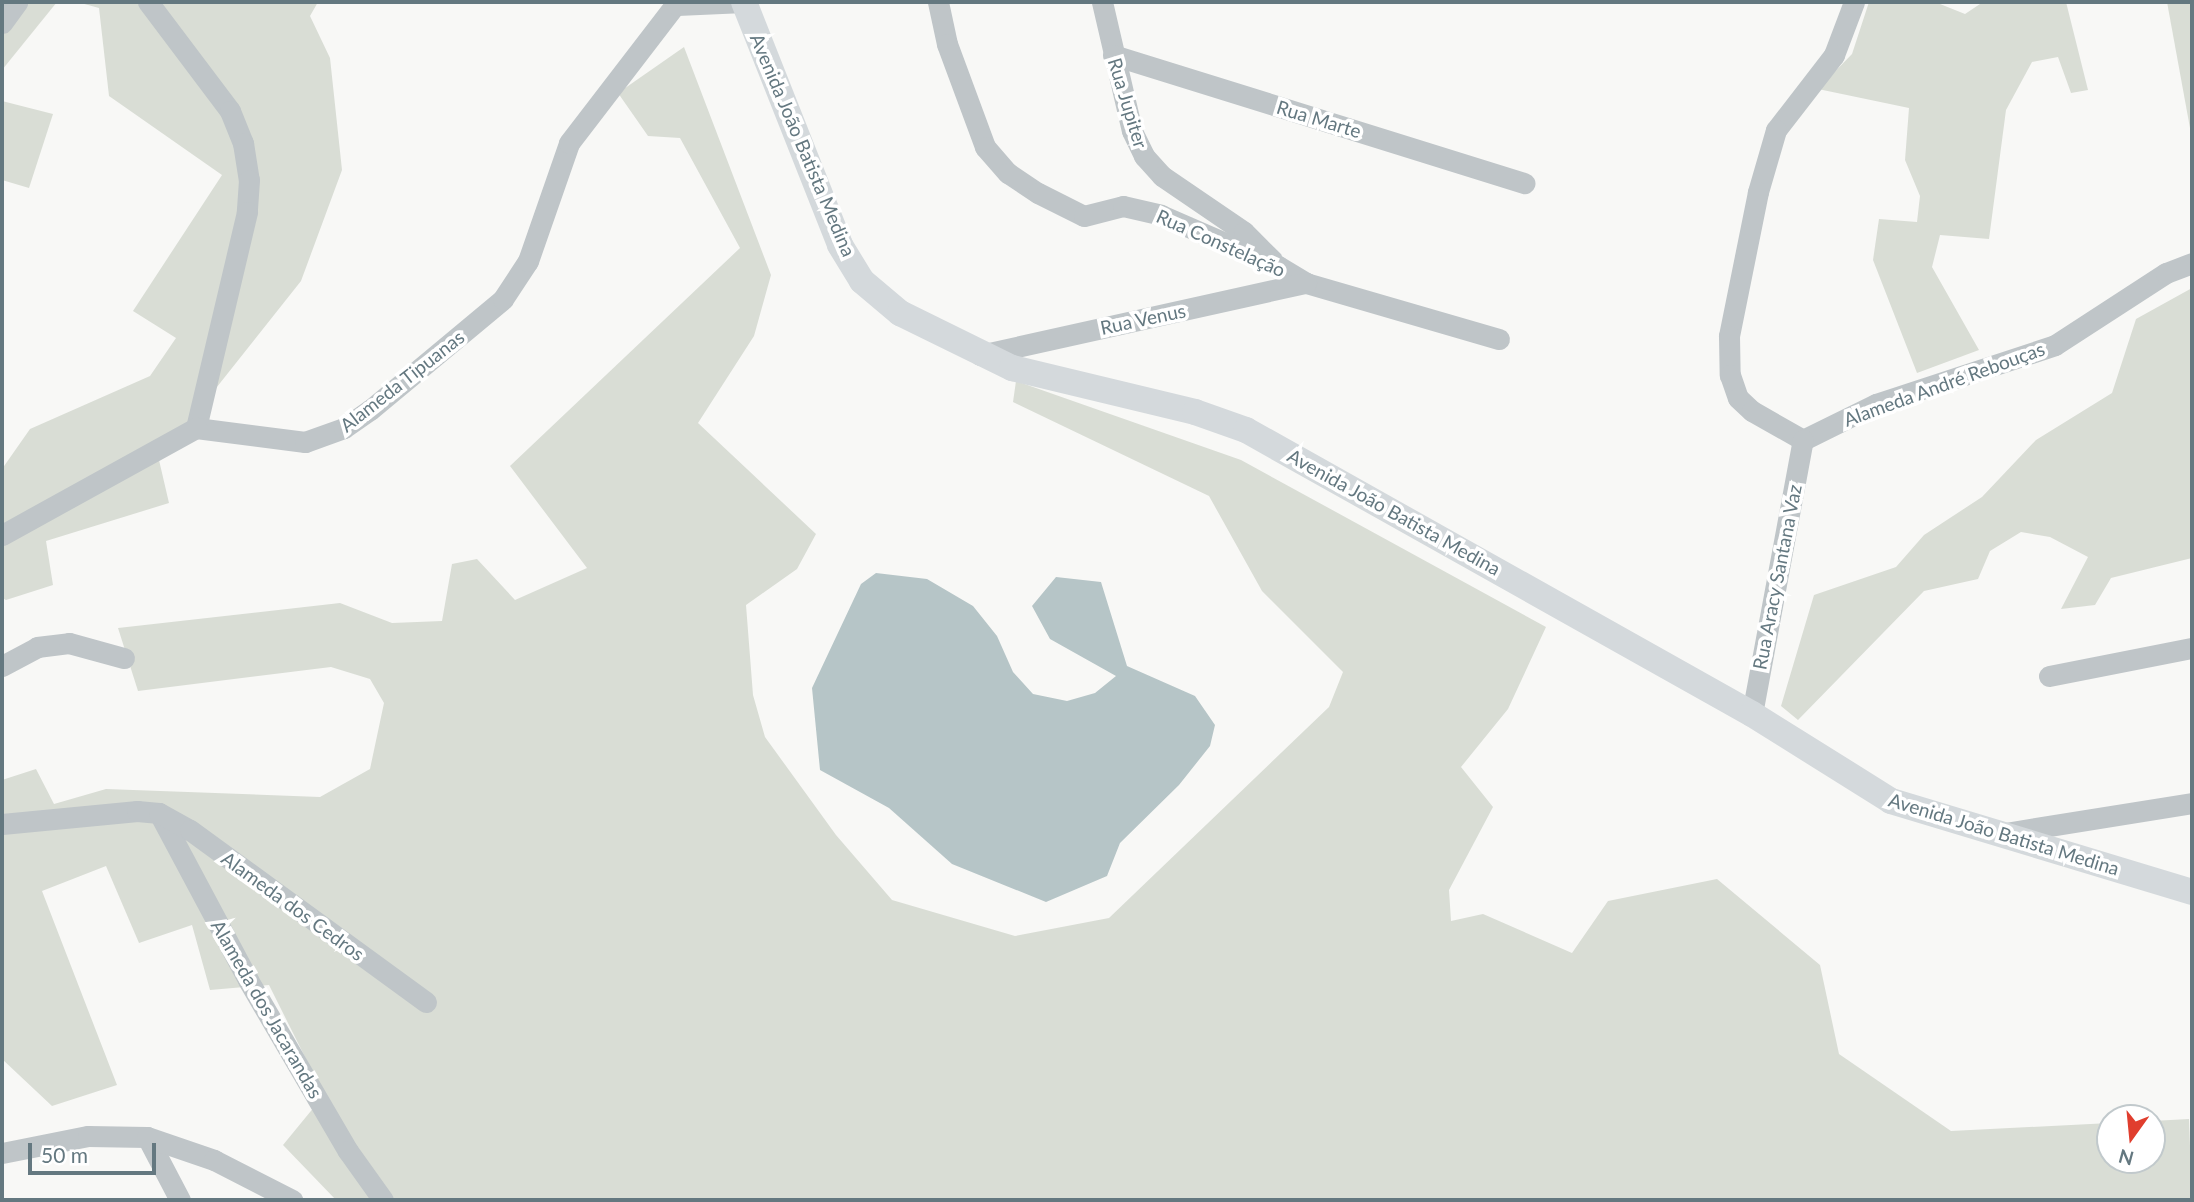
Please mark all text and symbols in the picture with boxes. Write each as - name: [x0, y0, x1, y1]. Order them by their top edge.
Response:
- street label: Avenida João Batista Medina: [746, 30, 860, 260]
- street label: Rua Jupiter: [1103, 55, 1153, 151]
- street label: Rua Marte: [1274, 95, 1364, 143]
- street label: Rua Constelação: [1153, 204, 1289, 282]
- street label: Rua Venus: [1098, 299, 1188, 339]
- street label: Alameda Tipuanas: [335, 325, 469, 437]
- street label: Alameda André Rebouças: [1840, 337, 2048, 431]
- street label: Avenida João Batista Medina: [1283, 444, 1505, 580]
- street label: Rua Aracy Santana Vaz: [1748, 482, 1806, 672]
- street label: Avenida João Batista Medina: [1886, 788, 2122, 880]
- street label: Alameda dos Cedros: [217, 847, 369, 965]
- street label: Alameda dos Jacarandas: [206, 916, 328, 1102]
- north arrow: [2096, 1104, 2166, 1174]
- scale bar: [32, 1128, 159, 1172]
- text: 50 m: [41, 1142, 88, 1167]
- text: N: [2116, 1145, 2136, 1171]

